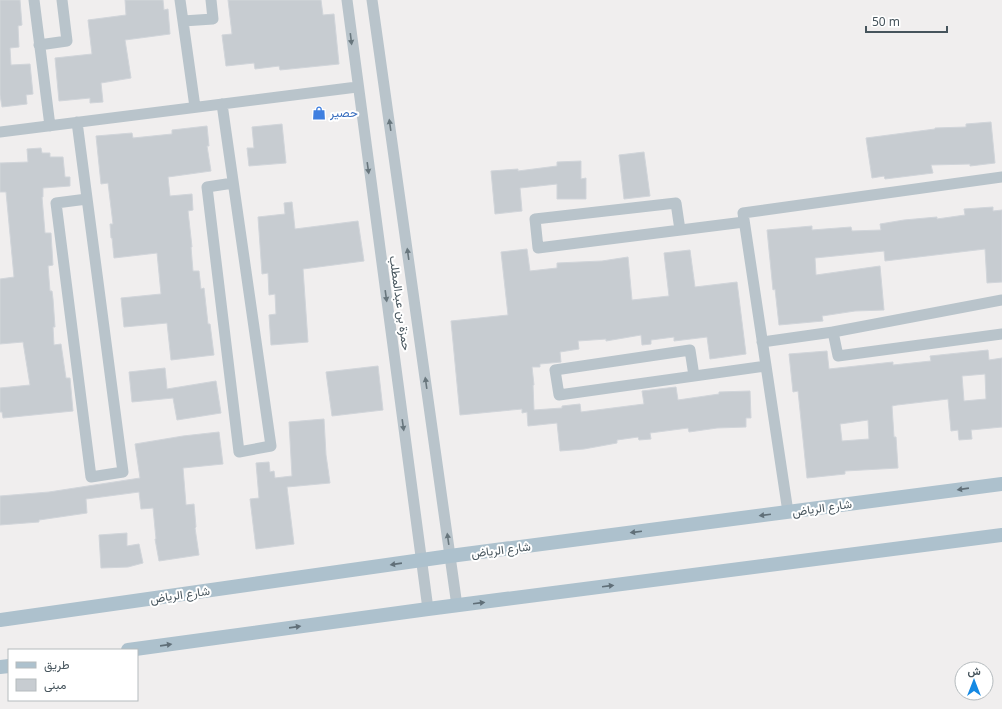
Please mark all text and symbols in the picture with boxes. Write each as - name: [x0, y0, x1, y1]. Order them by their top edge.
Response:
- scale bar: [866, 8, 947, 34]
- text: 50 m: [872, 13, 900, 30]
- one-way arrow: [348, 33, 355, 45]
- place label: حصير: [329, 104, 358, 121]
- shop icon: حصير: [311, 105, 327, 121]
- one-way arrow: [387, 119, 393, 131]
- one-way arrow: [365, 162, 371, 174]
- one-way arrow: [405, 248, 411, 260]
- street label: حمزة بن عبدالمطلب: [385, 254, 416, 351]
- one-way arrow: [382, 290, 389, 303]
- one-way arrow: [423, 377, 429, 389]
- one-way arrow: [400, 419, 406, 431]
- one-way arrow: [957, 486, 969, 492]
- street label: شارع الرياض: [791, 495, 853, 521]
- one-way arrow: [759, 512, 771, 518]
- one-way arrow: [630, 529, 642, 535]
- one-way arrow: [445, 533, 451, 545]
- street label: شارع الرياض: [470, 537, 532, 563]
- one-way arrow: [390, 561, 402, 567]
- street label: شارع الرياض: [149, 582, 211, 608]
- one-way arrow: [602, 583, 614, 589]
- one-way arrow: [473, 600, 485, 606]
- one-way arrow: [289, 624, 301, 630]
- one-way arrow: [160, 642, 172, 648]
- legend: [8, 649, 138, 701]
- text: طريق: [44, 656, 70, 673]
- north arrow: [954, 661, 994, 701]
- text: ش: [967, 663, 981, 678]
- text: مبنى: [44, 676, 66, 693]

